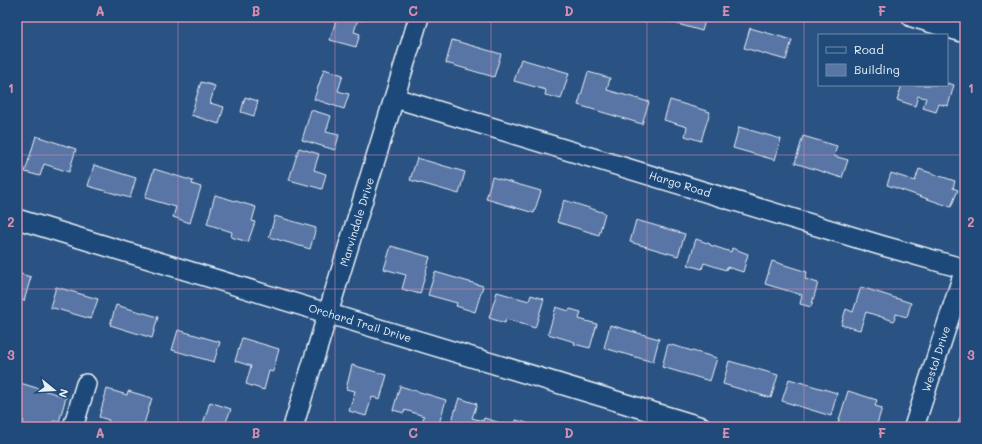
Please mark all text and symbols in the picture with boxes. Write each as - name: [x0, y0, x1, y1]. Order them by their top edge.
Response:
- text: A: [95, 2, 105, 19]
- text: B: [252, 2, 261, 19]
- text: C: [408, 2, 418, 19]
- text: D: [564, 2, 574, 19]
- text: E: [722, 2, 730, 19]
- text: F: [878, 2, 886, 19]
- legend: [818, 34, 948, 86]
- text: Road: [854, 41, 884, 57]
- text: Building: [854, 61, 900, 77]
- text: 1: [8, 79, 14, 96]
- text: 1: [968, 79, 974, 96]
- street label: Hargo Road: [647, 167, 713, 200]
- street label: Marvindale Drive: [336, 175, 377, 268]
- text: 2: [7, 213, 15, 230]
- text: 2: [967, 213, 975, 230]
- street label: Orchard Trail Drive: [307, 300, 414, 345]
- street label: Westol Drive: [918, 324, 953, 394]
- text: 3: [7, 346, 15, 363]
- text: 3: [967, 346, 975, 363]
- north arrow: [34, 370, 74, 410]
- text: N: [56, 387, 72, 400]
- text: A: [95, 424, 105, 441]
- text: B: [252, 424, 261, 441]
- text: C: [408, 424, 418, 441]
- text: D: [564, 424, 574, 441]
- text: E: [722, 424, 730, 441]
- text: F: [878, 424, 886, 441]

